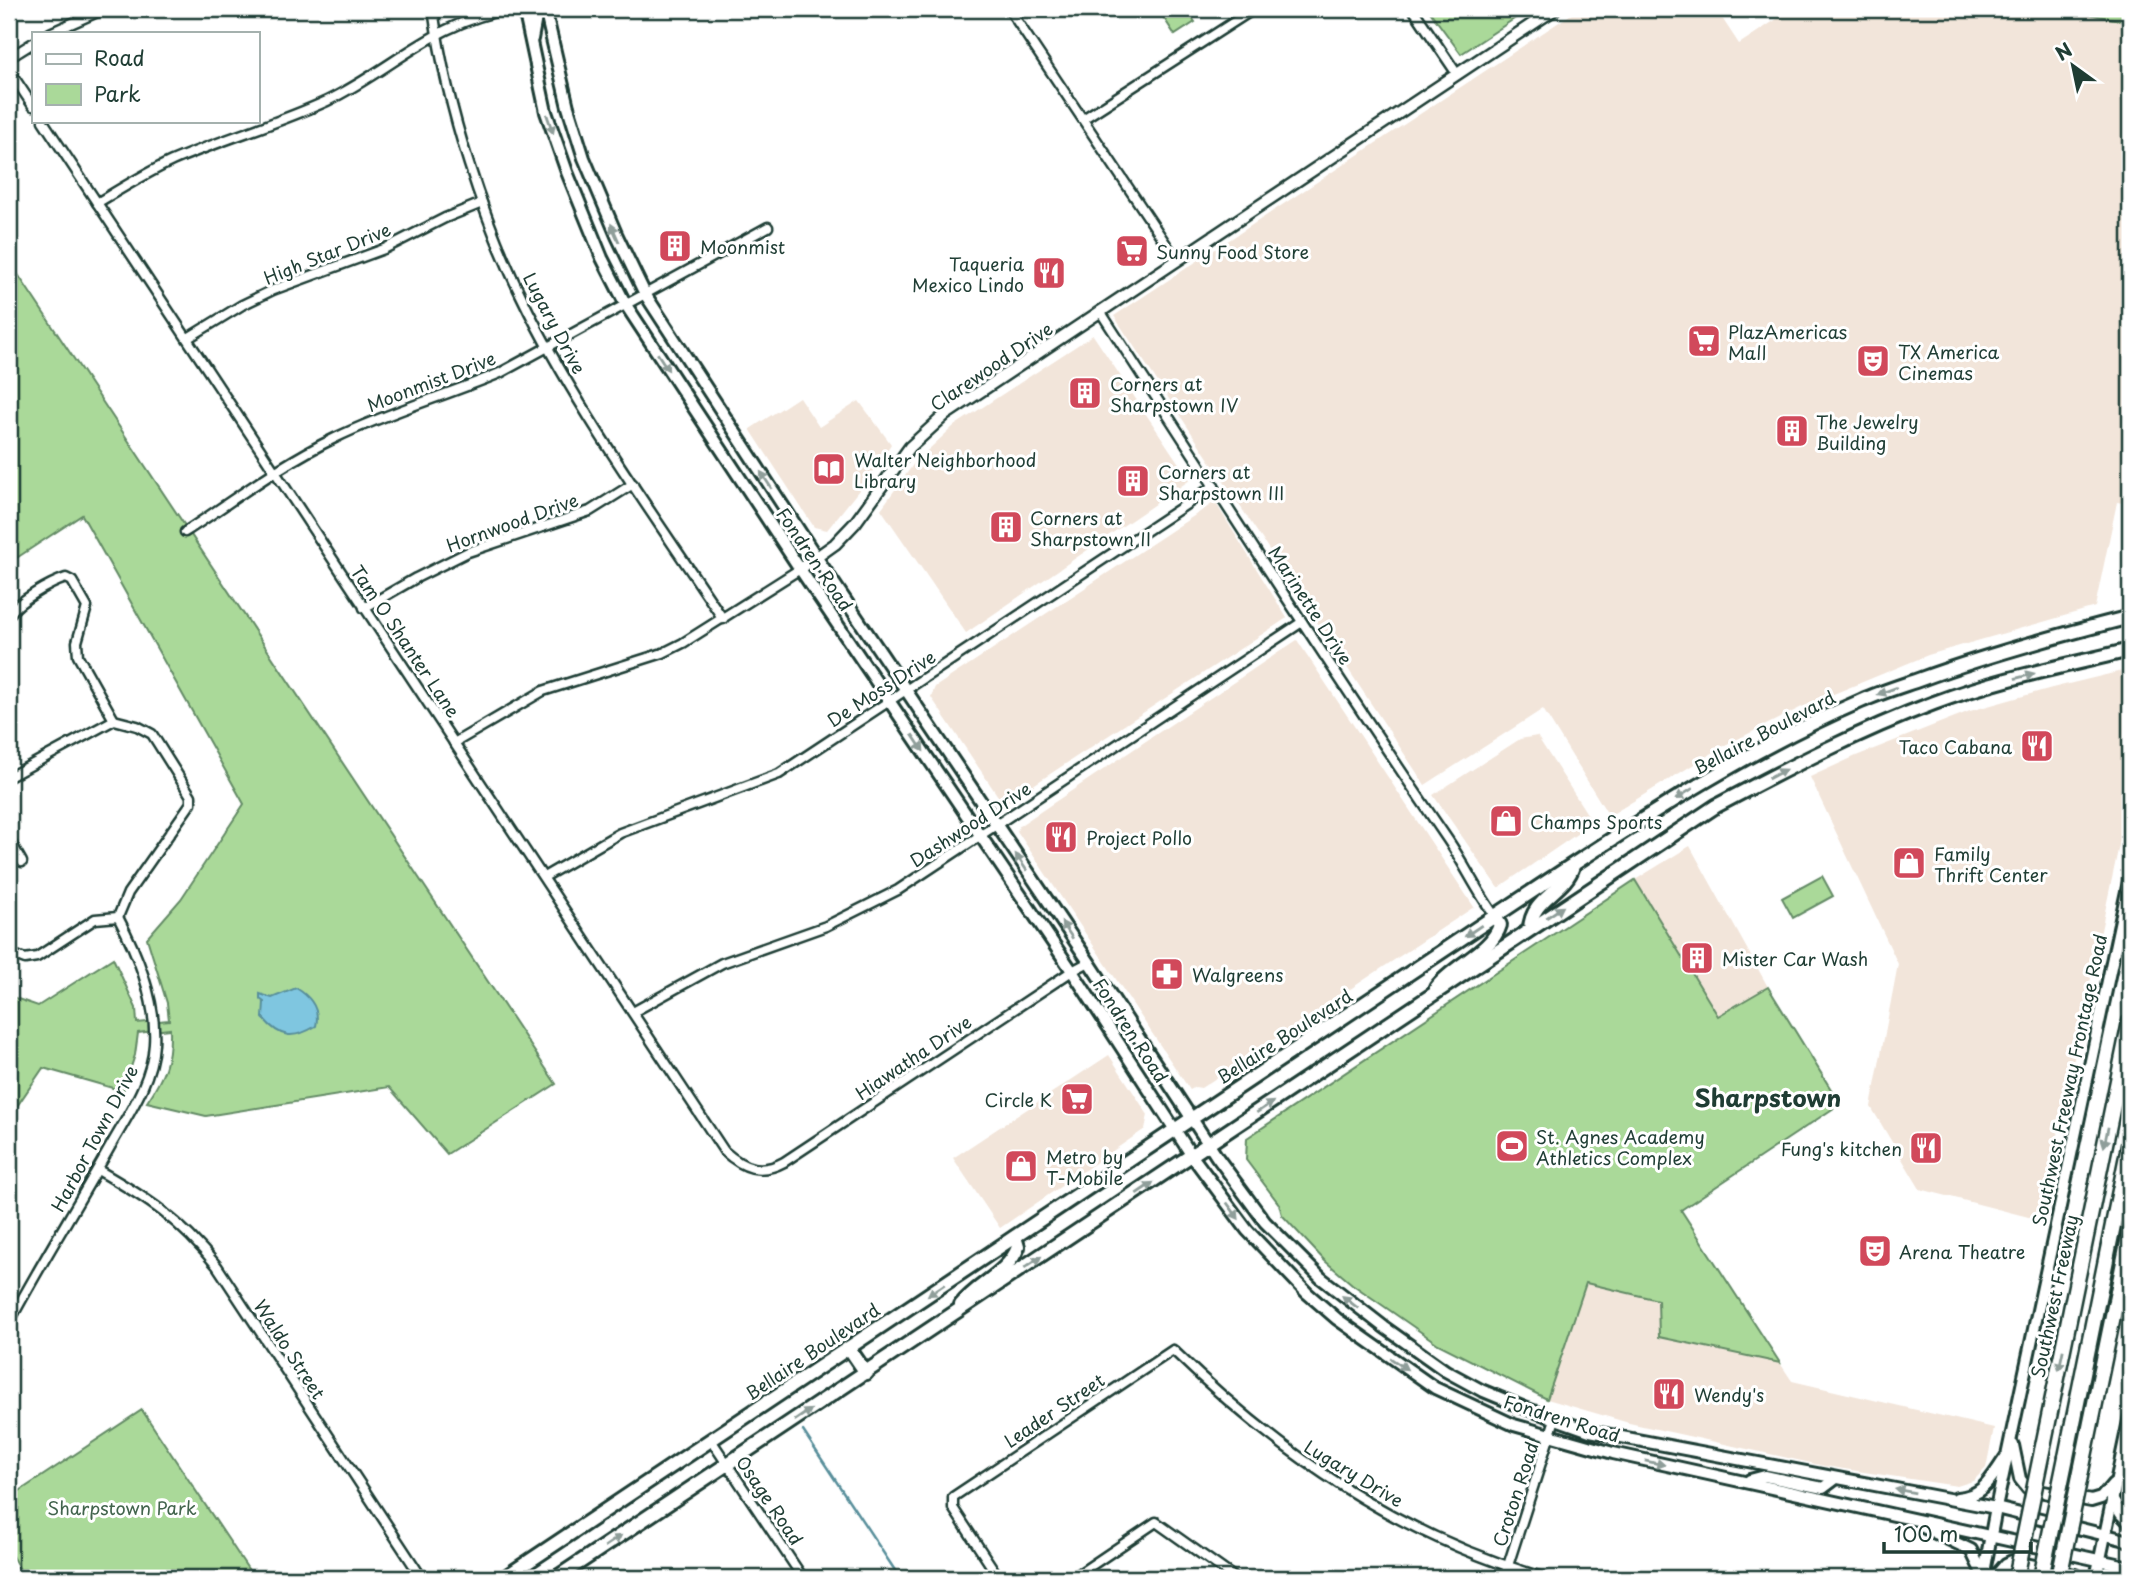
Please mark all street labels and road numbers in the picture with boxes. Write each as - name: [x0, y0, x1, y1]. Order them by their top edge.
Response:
- street label: High Star Drive: [259, 215, 395, 291]
- street label: Lugary Drive: [517, 267, 593, 379]
- street label: Clarewood Drive: [924, 315, 1058, 417]
- street label: Moonmist Drive: [363, 344, 499, 418]
- street label: Hornwood Drive: [442, 486, 582, 558]
- street label: Fondren Road: [770, 502, 860, 616]
- street label: Marinette Drive: [1262, 540, 1360, 670]
- street label: Tam O Shanter Lane: [345, 559, 467, 723]
- street label: De Moss Drive: [822, 643, 940, 733]
- street label: Bellaire Boulevard: [1688, 683, 1840, 781]
- street label: Dashwood Drive: [904, 775, 1036, 873]
- street label: Southwest Freeway Frontage Road: [2025, 931, 2113, 1229]
- street label: Fondren Road: [1087, 972, 1175, 1088]
- street label: Bellaire Boulevard: [1211, 982, 1357, 1090]
- street label: Hiawatha Drive: [849, 1008, 977, 1106]
- street label: Harbor Town Drive: [44, 1059, 144, 1216]
- street label: Southwest Freeway: [2024, 1212, 2084, 1380]
- street label: Waldo Street: [248, 1294, 332, 1404]
- street label: Bellaire Boulevard: [739, 1296, 885, 1406]
- street label: Leader Street: [998, 1366, 1110, 1454]
- street label: Fondren Road: [1501, 1388, 1623, 1448]
- street label: Lugary Drive: [1299, 1433, 1409, 1513]
- street label: Croton Road: [1485, 1438, 1545, 1550]
- street label: Osage Road: [730, 1450, 810, 1550]

